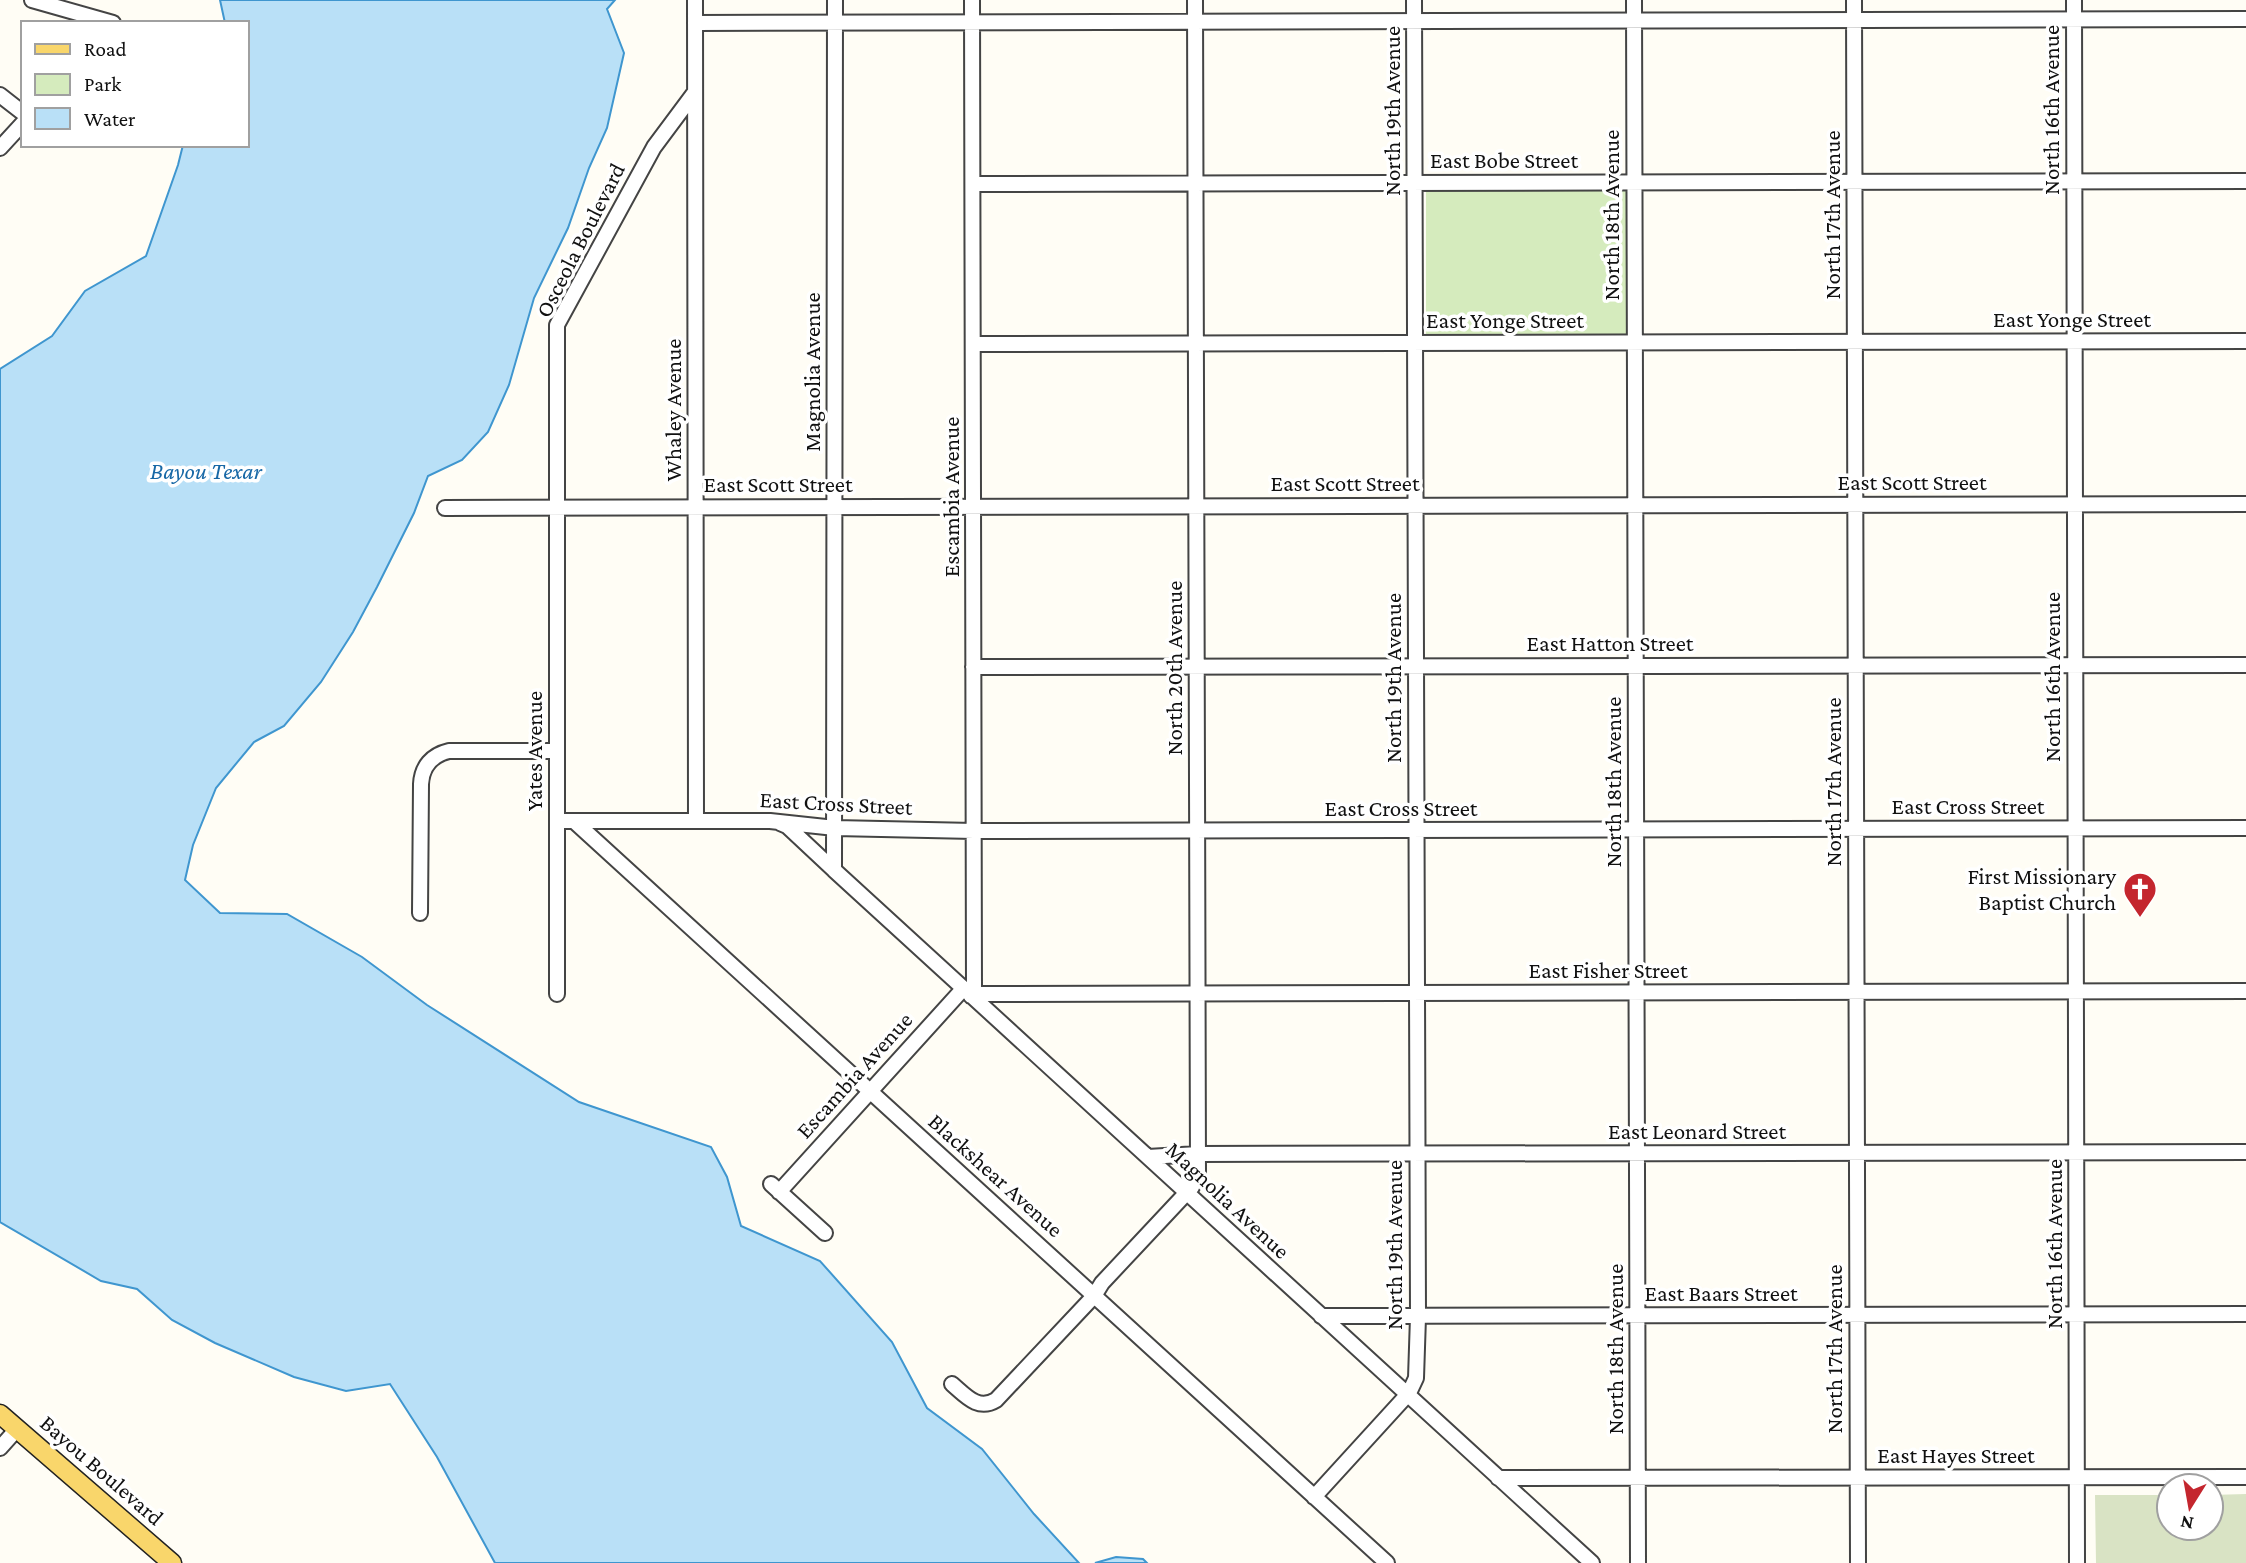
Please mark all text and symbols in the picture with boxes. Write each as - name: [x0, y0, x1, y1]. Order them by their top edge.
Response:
- legend: [21, 21, 248, 147]
- street label: North 16th Avenue: [2038, 25, 2064, 195]
- street label: North 19th Avenue: [1379, 26, 1405, 196]
- text: Road: [84, 37, 127, 61]
- text: Park: [84, 72, 121, 96]
- text: Water: [84, 107, 136, 131]
- street label: North 18th Avenue: [1598, 130, 1624, 300]
- street label: North 17th Avenue: [1819, 131, 1845, 300]
- street label: East Bobe Street: [1430, 147, 1578, 173]
- street label: Osceola Boulevard: [530, 159, 630, 321]
- street label: Magnolia Avenue: [799, 292, 825, 452]
- street label: East Yonge Street: [1993, 306, 2151, 332]
- street label: East Yonge Street: [1426, 307, 1584, 333]
- street label: Whaley Avenue: [660, 339, 686, 481]
- street label: Escambia Avenue: [938, 417, 964, 577]
- water label: Bayou Texar: [150, 457, 263, 484]
- street label: East Scott Street: [1837, 469, 1987, 495]
- street label: East Scott Street: [1270, 470, 1420, 496]
- street label: East Scott Street: [703, 471, 853, 497]
- street label: North 20th Avenue: [1161, 581, 1187, 755]
- street label: North 16th Avenue: [2039, 592, 2065, 762]
- street label: North 19th Avenue: [1380, 593, 1406, 763]
- street label: East Hatton Street: [1527, 630, 1694, 656]
- street label: Yates Avenue: [521, 691, 547, 811]
- street label: North 18th Avenue: [1600, 697, 1626, 867]
- street label: North 17th Avenue: [1820, 698, 1846, 867]
- street label: East Cross Street: [759, 786, 913, 820]
- street label: East Cross Street: [1891, 793, 2045, 819]
- street label: East Cross Street: [1324, 795, 1478, 821]
- place label: First Missionary Baptist Church: [1967, 863, 2116, 915]
- church icon: First Missionary Baptist Church: [2121, 870, 2159, 919]
- street label: East Fisher Street: [1528, 957, 1688, 983]
- street label: Escambia Avenue: [791, 1007, 917, 1143]
- street label: Blackshear Avenue: [923, 1108, 1069, 1242]
- street label: East Leonard Street: [1608, 1118, 1786, 1144]
- street label: Magnolia Avenue: [1161, 1136, 1295, 1264]
- street label: North 16th Avenue: [2041, 1159, 2067, 1329]
- street label: North 19th Avenue: [1381, 1160, 1407, 1330]
- street label: North 18th Avenue: [1602, 1264, 1628, 1434]
- street label: North 17th Avenue: [1821, 1265, 1847, 1434]
- street label: East Baars Street: [1644, 1280, 1798, 1306]
- street label: Bayou Boulevard: [35, 1409, 169, 1531]
- street label: East Hayes Street: [1877, 1442, 2035, 1468]
- north arrow: [2155, 1472, 2225, 1542]
- text: N: [2178, 1512, 2195, 1535]

